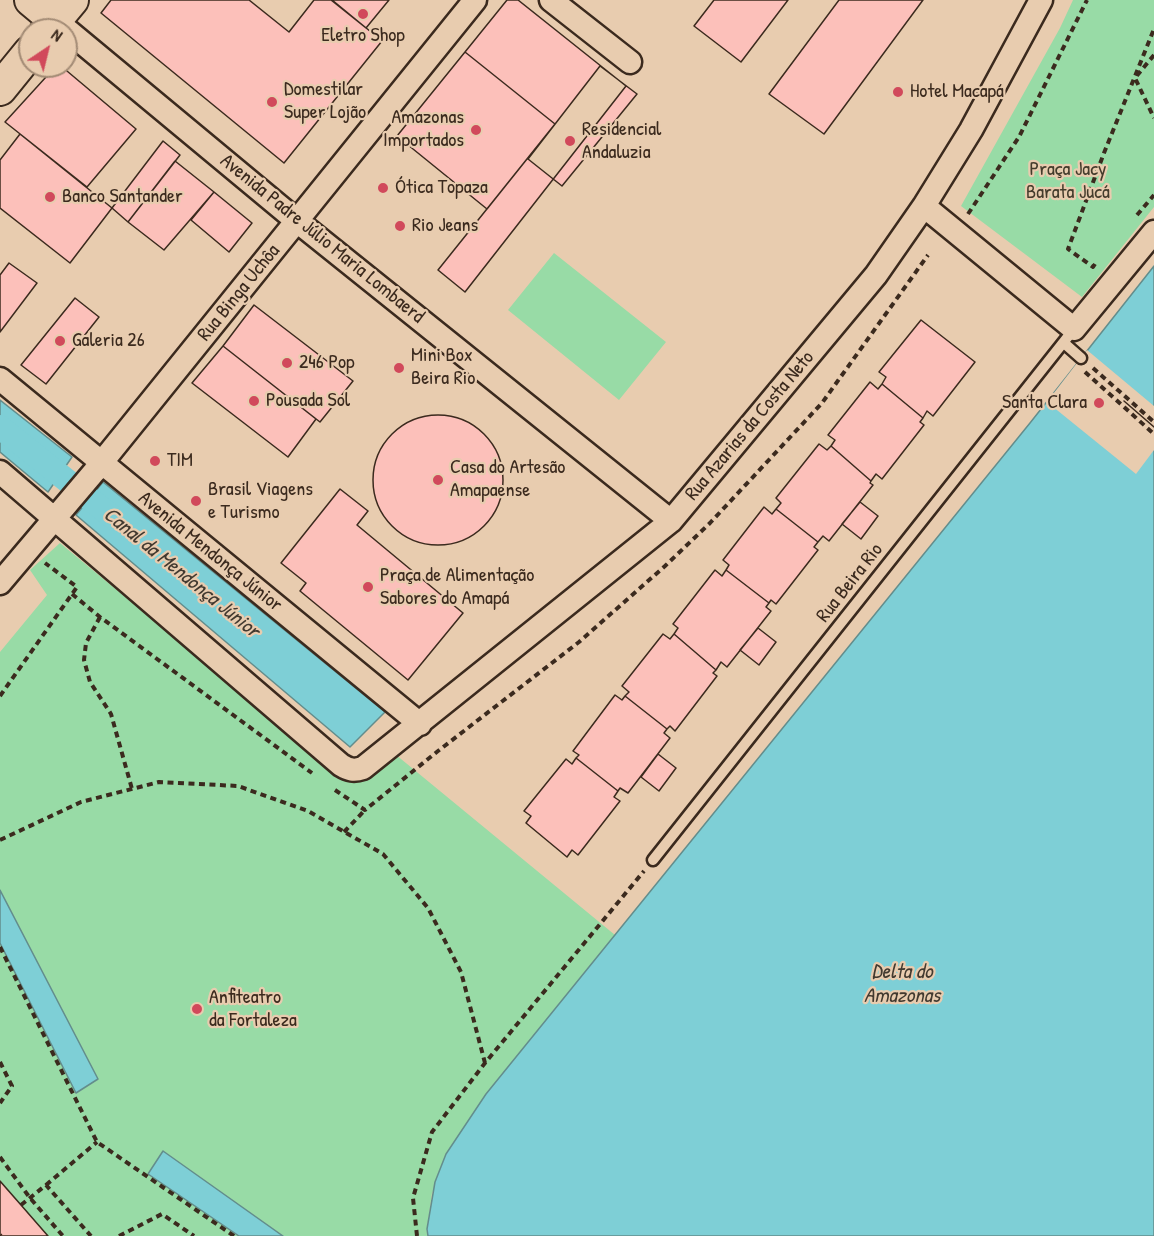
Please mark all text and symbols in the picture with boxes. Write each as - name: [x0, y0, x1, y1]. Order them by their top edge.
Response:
- marker: Eletro Shop: [356, 7, 370, 21]
- north arrow: [18, 18, 78, 78]
- text: N: [47, 23, 67, 46]
- place label: Eletro Shop: [321, 24, 405, 48]
- place label: Domestilar Super Lojão: [284, 78, 366, 125]
- place label: Hotel Macapá: [910, 80, 1004, 104]
- marker: Hotel Macapá: [891, 85, 905, 99]
- marker: Domestilar Super Lojão: [265, 95, 279, 109]
- place label: Amazonas Importados: [383, 106, 464, 153]
- place label: Residencial Andaluzia: [582, 118, 661, 165]
- marker: Amazonas Importados: [469, 123, 483, 137]
- marker: Residencial Andaluzia: [563, 134, 577, 148]
- street label: Avenida Padre Júlio Maria Lombaerd: [215, 149, 429, 329]
- park label: Praça Jacy Barata Jucá: [1026, 158, 1110, 205]
- place label: Ótica Topaza: [395, 176, 488, 200]
- marker: Ótica Topaza: [376, 181, 390, 195]
- place label: Banco Santander: [62, 185, 183, 209]
- marker: Banco Santander: [43, 190, 57, 204]
- place label: Rio Jeans: [412, 214, 478, 238]
- marker: Rio Jeans: [393, 219, 407, 233]
- street label: Rua Binga Uchôa: [193, 240, 285, 346]
- place label: Galeria 26: [72, 329, 145, 353]
- marker: Galeria 26: [53, 334, 67, 348]
- place label: Mini Box Beira Rio: [411, 344, 475, 391]
- street label: Rua Azarias da Costa Neto: [680, 346, 820, 506]
- place label: 246 Pop: [299, 351, 355, 375]
- marker: 246 Pop: [280, 356, 294, 370]
- marker: Mini Box Beira Rio: [392, 361, 406, 375]
- place label: Pousada Sol: [266, 389, 350, 413]
- place label: Santa Clara: [1002, 391, 1087, 415]
- marker: Pousada Sol: [247, 394, 261, 408]
- marker: Santa Clara: [1092, 396, 1106, 410]
- place label: TIM: [167, 449, 193, 473]
- marker: TIM: [148, 454, 162, 468]
- place label: Casa do Artesão Amapaense: [450, 456, 565, 503]
- marker: Casa do Artesão Amapaense: [431, 473, 445, 487]
- place label: Brasil Viagens e Turismo: [208, 478, 313, 525]
- street label: Avenida Mendonça Júnior: [133, 487, 287, 617]
- marker: Brasil Viagens e Turismo: [189, 494, 203, 508]
- water label: Canal da Mendonça Júnior: [98, 502, 264, 644]
- street label: Rua Beira Rio: [812, 539, 888, 627]
- place label: Praça de Alimentação Sabores do Amapá: [380, 564, 534, 611]
- marker: Praça de Alimentação Sabores do Amapá: [361, 580, 375, 594]
- water label: Delta do Amazonas: [864, 959, 940, 1009]
- place label: Anfiteatro da Fortaleza: [209, 986, 297, 1033]
- marker: Anfiteatro da Fortaleza: [190, 1002, 204, 1016]

